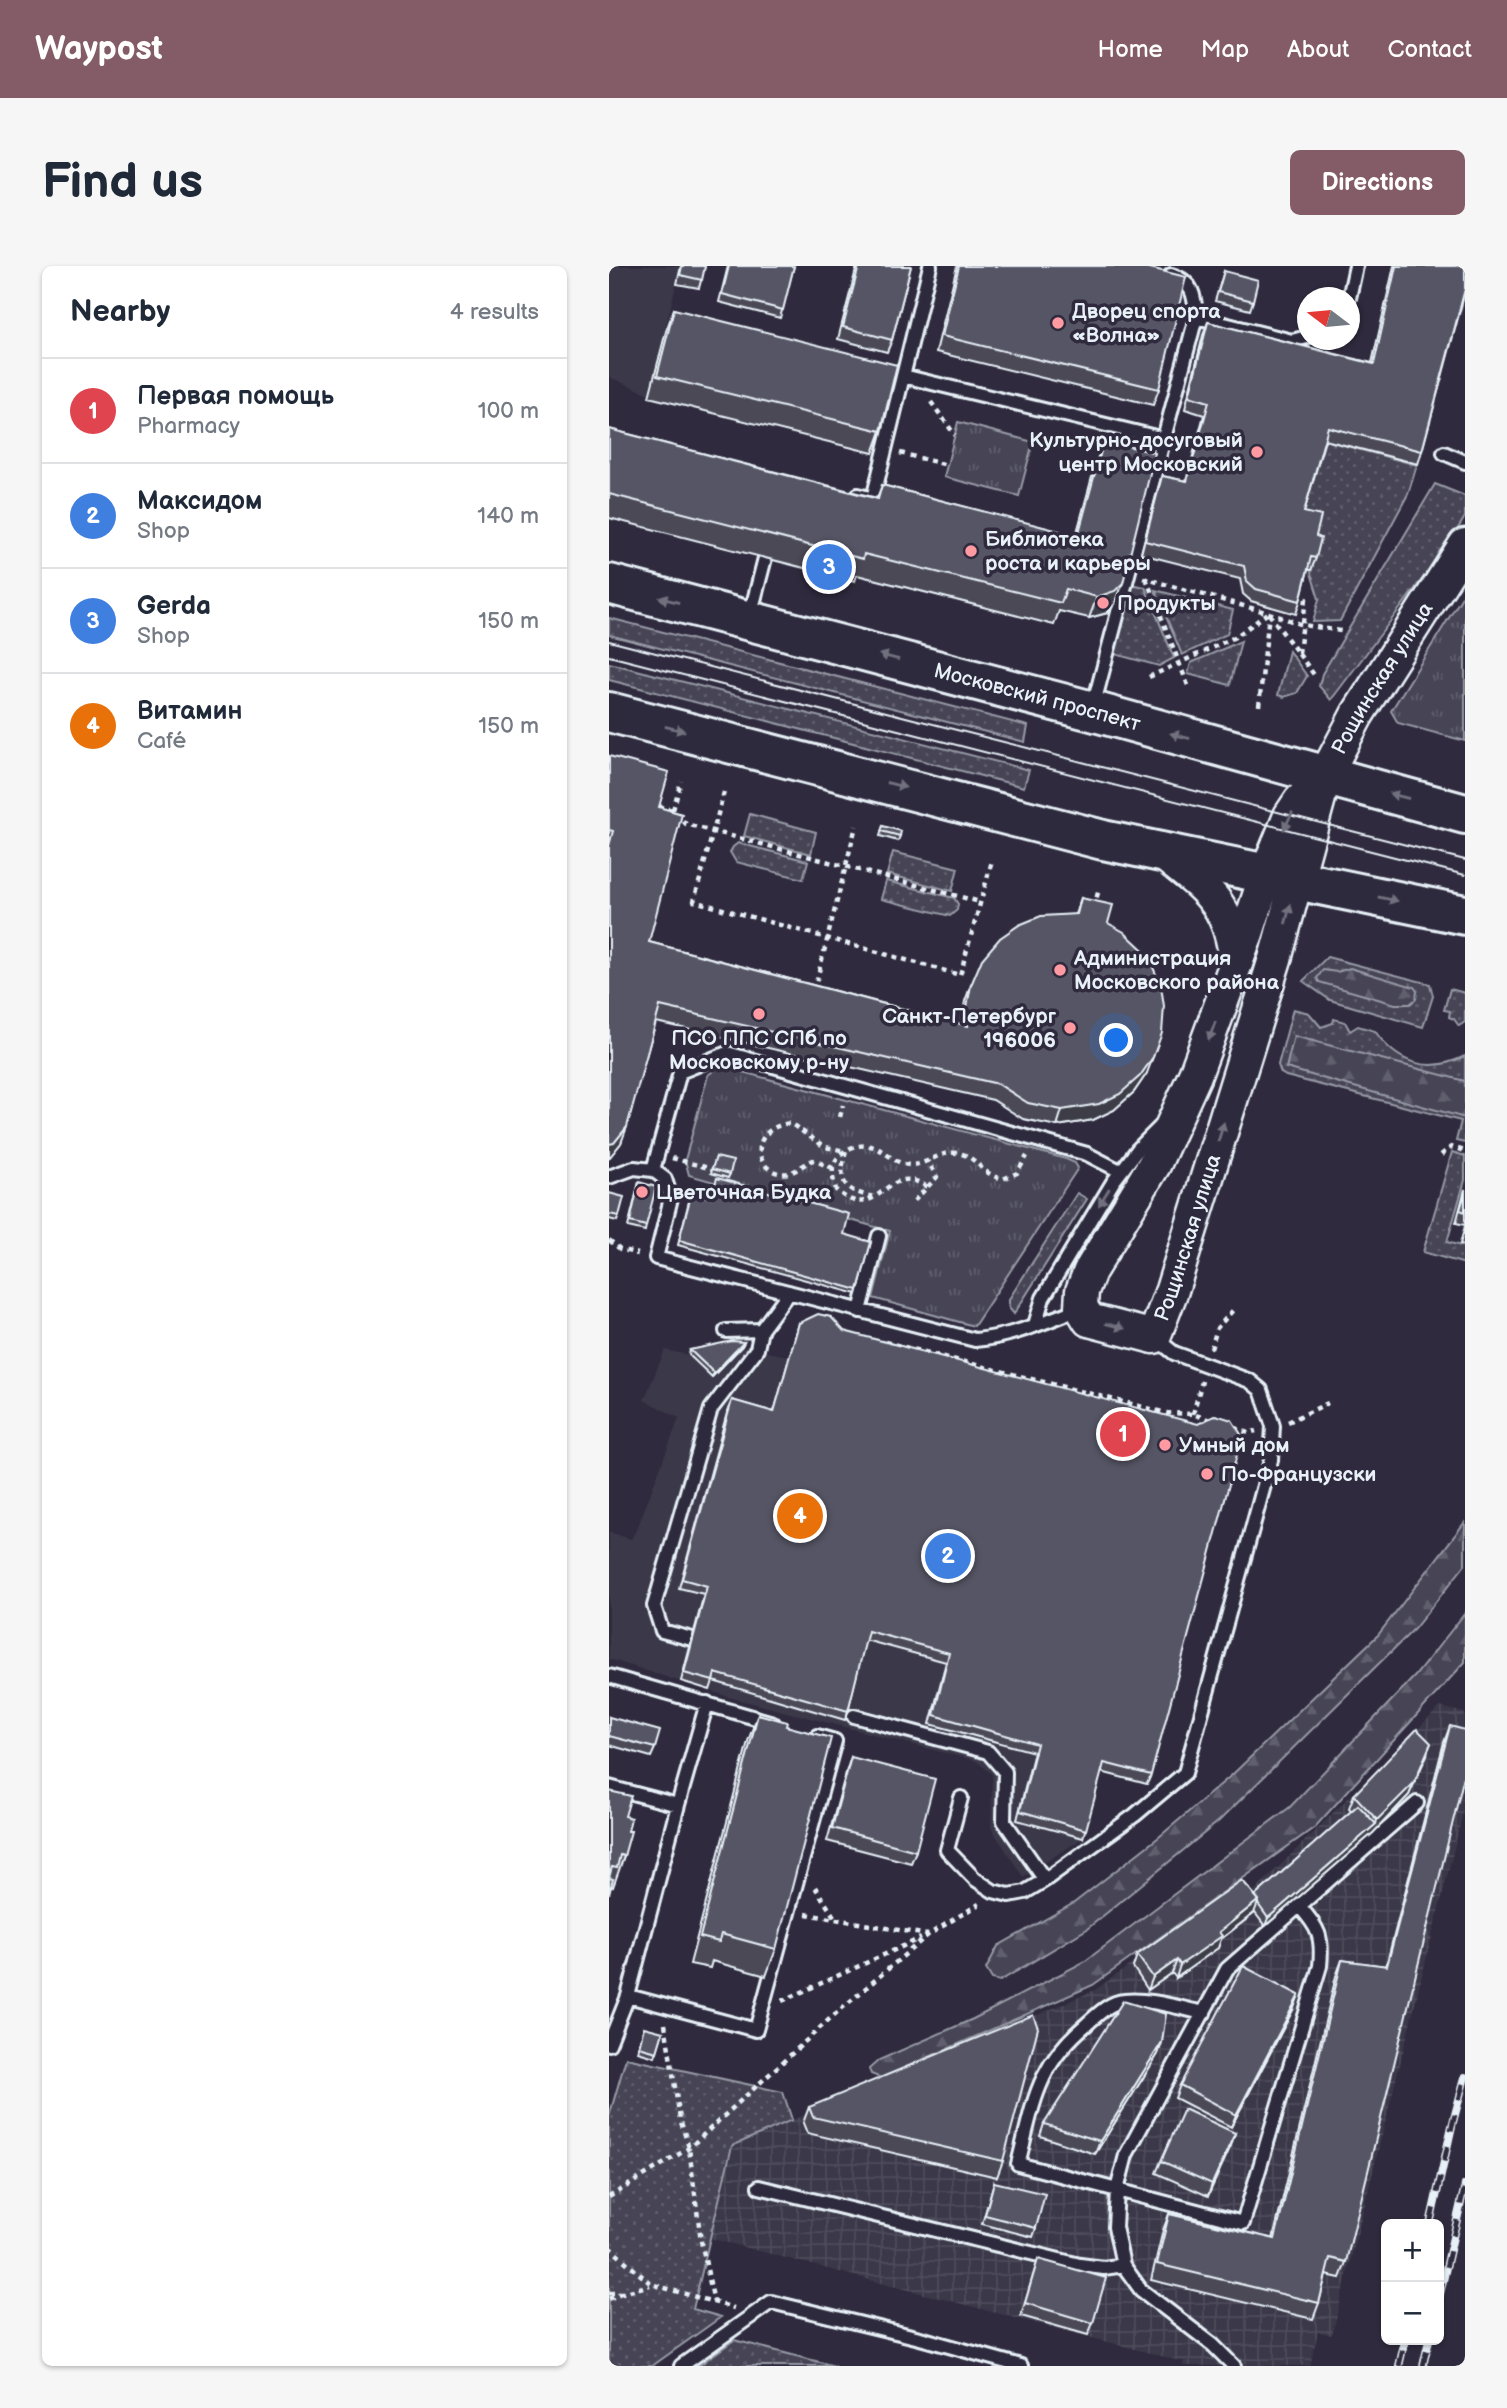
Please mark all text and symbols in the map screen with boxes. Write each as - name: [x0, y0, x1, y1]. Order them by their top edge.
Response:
- text: Waypost: [35, 29, 163, 69]
- text: Home: [1098, 35, 1163, 64]
- text: Map: [1201, 35, 1249, 64]
- text: About: [1287, 35, 1349, 64]
- text: Contact: [1387, 35, 1472, 64]
- button: Directions: [1290, 150, 1465, 215]
- text: Find us: [42, 153, 203, 212]
- north arrow: [1297, 287, 1360, 350]
- text: Nearby: [70, 294, 170, 330]
- text: 4 results: [450, 298, 539, 326]
- place label: Дворец спорта «Волна»: [1072, 299, 1221, 348]
- marker: Дворец спорта «Волна»: [1050, 315, 1066, 331]
- text: Первая помощь: [137, 381, 334, 412]
- text: 1: [88, 397, 98, 425]
- text: 100 m: [478, 397, 539, 425]
- text: Pharmacy: [137, 412, 240, 440]
- place label: Культурно-досуговый центр Московский: [1029, 428, 1243, 477]
- marker: Культурно-досуговый центр Московский: [1249, 444, 1265, 460]
- text: Максидом: [137, 486, 262, 517]
- text: 2: [86, 502, 100, 530]
- text: 140 m: [477, 502, 539, 530]
- text: Shop: [137, 517, 190, 545]
- place label: Библиотека роста и карьеры: [985, 527, 1151, 576]
- pin: 3: [806, 541, 852, 593]
- marker: Библиотека роста и карьеры: [963, 543, 979, 559]
- text: Gerda: [137, 591, 211, 622]
- place label: Продукты: [1117, 591, 1216, 616]
- one-way arrow: [658, 594, 680, 605]
- marker: Продукты: [1095, 595, 1111, 611]
- street label: Рощинская улица: [1327, 597, 1439, 759]
- text: 3: [86, 607, 100, 635]
- text: 150 m: [478, 607, 539, 635]
- text: Shop: [137, 622, 190, 650]
- one-way arrow: [878, 651, 900, 662]
- street label: Московский проспект: [931, 658, 1144, 737]
- text: Витамин: [137, 696, 242, 727]
- text: 4: [86, 712, 100, 740]
- text: 150 m: [478, 712, 539, 740]
- one-way arrow: [664, 724, 686, 735]
- text: Café: [137, 727, 186, 755]
- one-way arrow: [1169, 730, 1191, 741]
- one-way arrow: [885, 780, 907, 791]
- one-way arrow: [1388, 791, 1409, 801]
- one-way arrow: [1283, 811, 1294, 831]
- one-way arrow: [1377, 893, 1399, 904]
- one-way arrow: [1283, 903, 1293, 924]
- place label: Администрация Московского района: [1073, 946, 1280, 995]
- marker: Администрация Московского района: [1052, 962, 1068, 978]
- place label: Санкт-Петербург 196006: [882, 1004, 1057, 1053]
- marker: ПСО ППС СПб по Московскому р-ну: [751, 1006, 767, 1022]
- marker: Санкт-Петербург 196006: [1062, 1020, 1078, 1036]
- one-way arrow: [1206, 1021, 1217, 1042]
- your location: [1099, 1023, 1133, 1057]
- place label: ПСО ППС СПб по Московскому р-ну: [669, 1026, 849, 1075]
- one-way arrow: [1217, 1121, 1227, 1142]
- street label: Рощинская улица: [1149, 1151, 1227, 1325]
- place label: Цветочная Будка: [656, 1180, 832, 1205]
- marker: Цветочная Будка: [634, 1184, 650, 1200]
- one-way arrow: [1098, 1188, 1110, 1207]
- one-way arrow: [1104, 1322, 1125, 1332]
- pin: 1: [1100, 1408, 1146, 1460]
- place label: Умный дом: [1179, 1433, 1290, 1458]
- marker: Умный дом: [1157, 1437, 1173, 1453]
- place label: По-Французски: [1221, 1462, 1376, 1487]
- marker: По-Французски: [1199, 1466, 1215, 1482]
- pin: 4: [777, 1490, 823, 1542]
- pin: 2: [925, 1530, 971, 1582]
- map controls: [1381, 2219, 1444, 2345]
- button: +: [1381, 2219, 1444, 2282]
- button: −: [1381, 2282, 1444, 2345]

